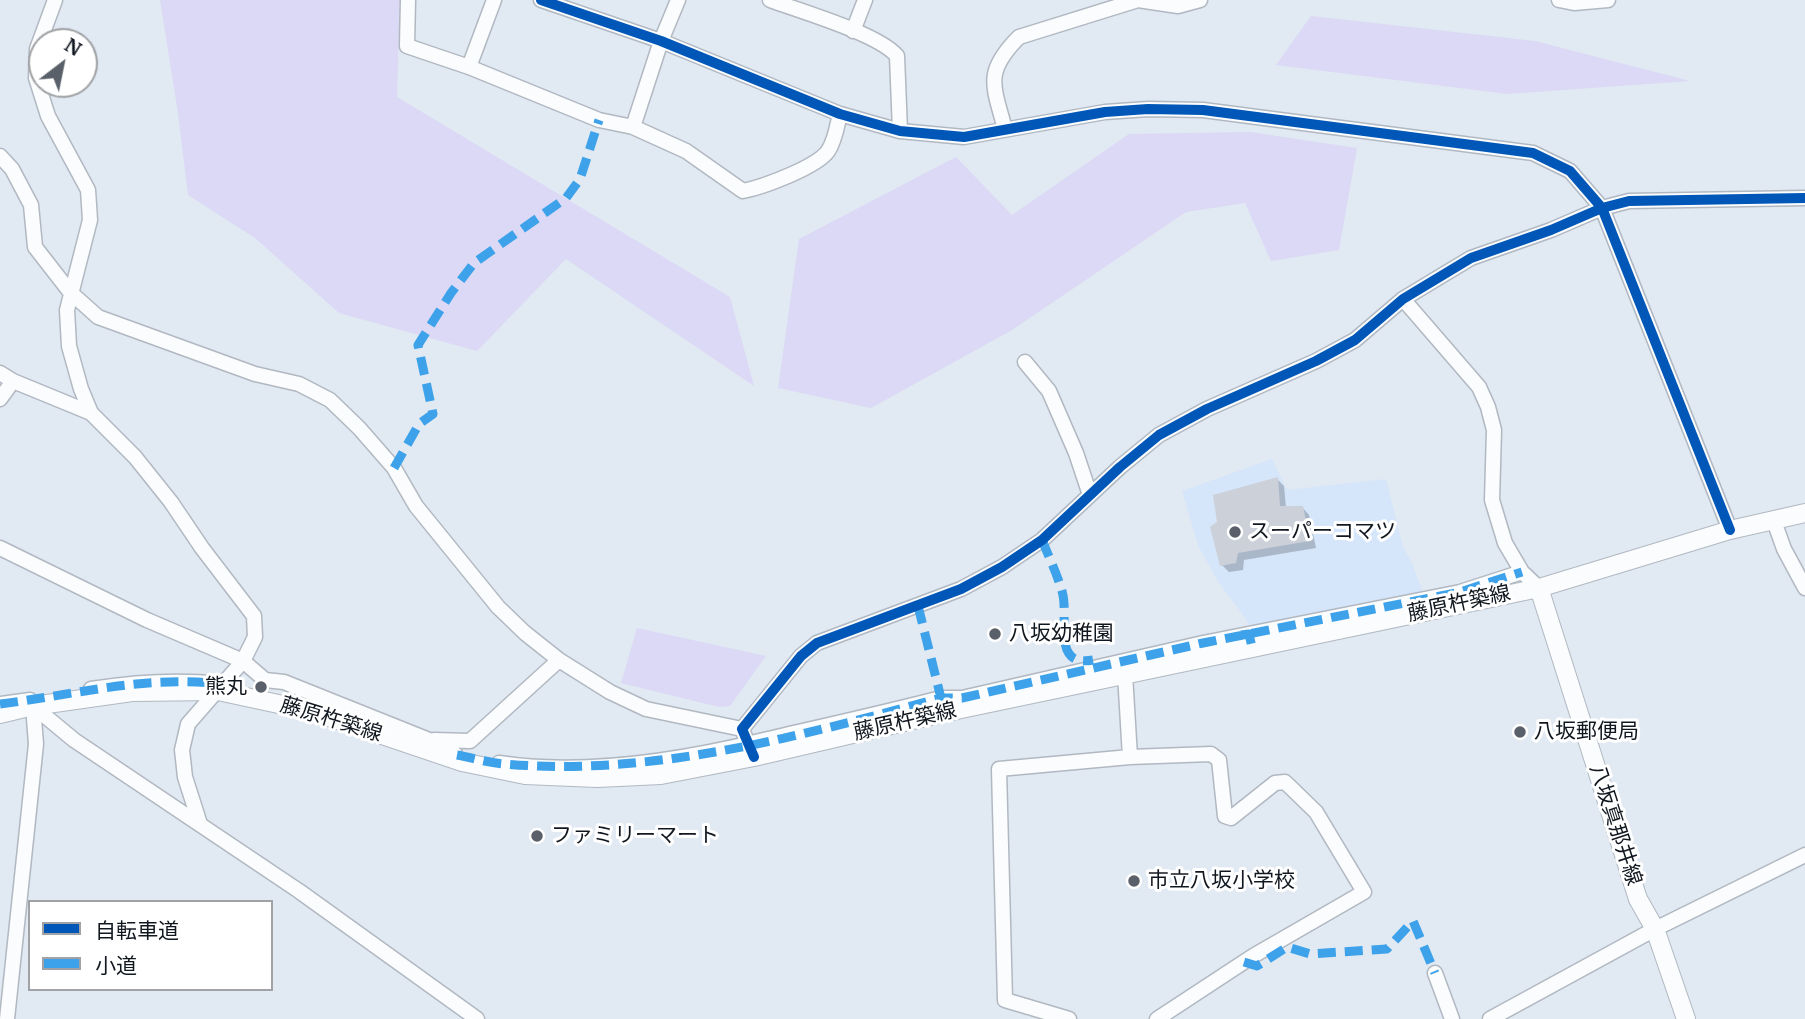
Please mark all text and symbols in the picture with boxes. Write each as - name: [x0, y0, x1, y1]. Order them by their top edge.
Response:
- north arrow: [28, 28, 98, 98]
- text: N: [60, 33, 86, 61]
- place label: スーパーコマツ: [1249, 519, 1396, 545]
- marker: スーパーコマツ: [1227, 524, 1243, 540]
- street label: 藤原杵築線: [1405, 581, 1513, 627]
- place label: 八坂幼稚園: [1009, 621, 1114, 647]
- marker: 八坂幼稚園: [987, 626, 1003, 642]
- place label: 熊丸: [205, 674, 247, 700]
- marker: 熊丸: [253, 679, 269, 695]
- street label: 藤原杵築線: [277, 693, 385, 747]
- street label: 藤原杵築線: [851, 698, 959, 746]
- place label: 八坂郵便局: [1534, 719, 1639, 745]
- marker: 八坂郵便局: [1512, 724, 1528, 740]
- street label: 八坂真那井線: [1584, 761, 1646, 889]
- place label: ファミリーマート: [551, 823, 719, 849]
- marker: ファミリーマート: [529, 828, 545, 844]
- place label: 市立八坂小学校: [1148, 868, 1295, 894]
- marker: 市立八坂小学校: [1126, 873, 1142, 889]
- legend: [28, 900, 273, 991]
- text: 自転車道: [95, 917, 179, 944]
- text: 小道: [95, 952, 137, 979]

